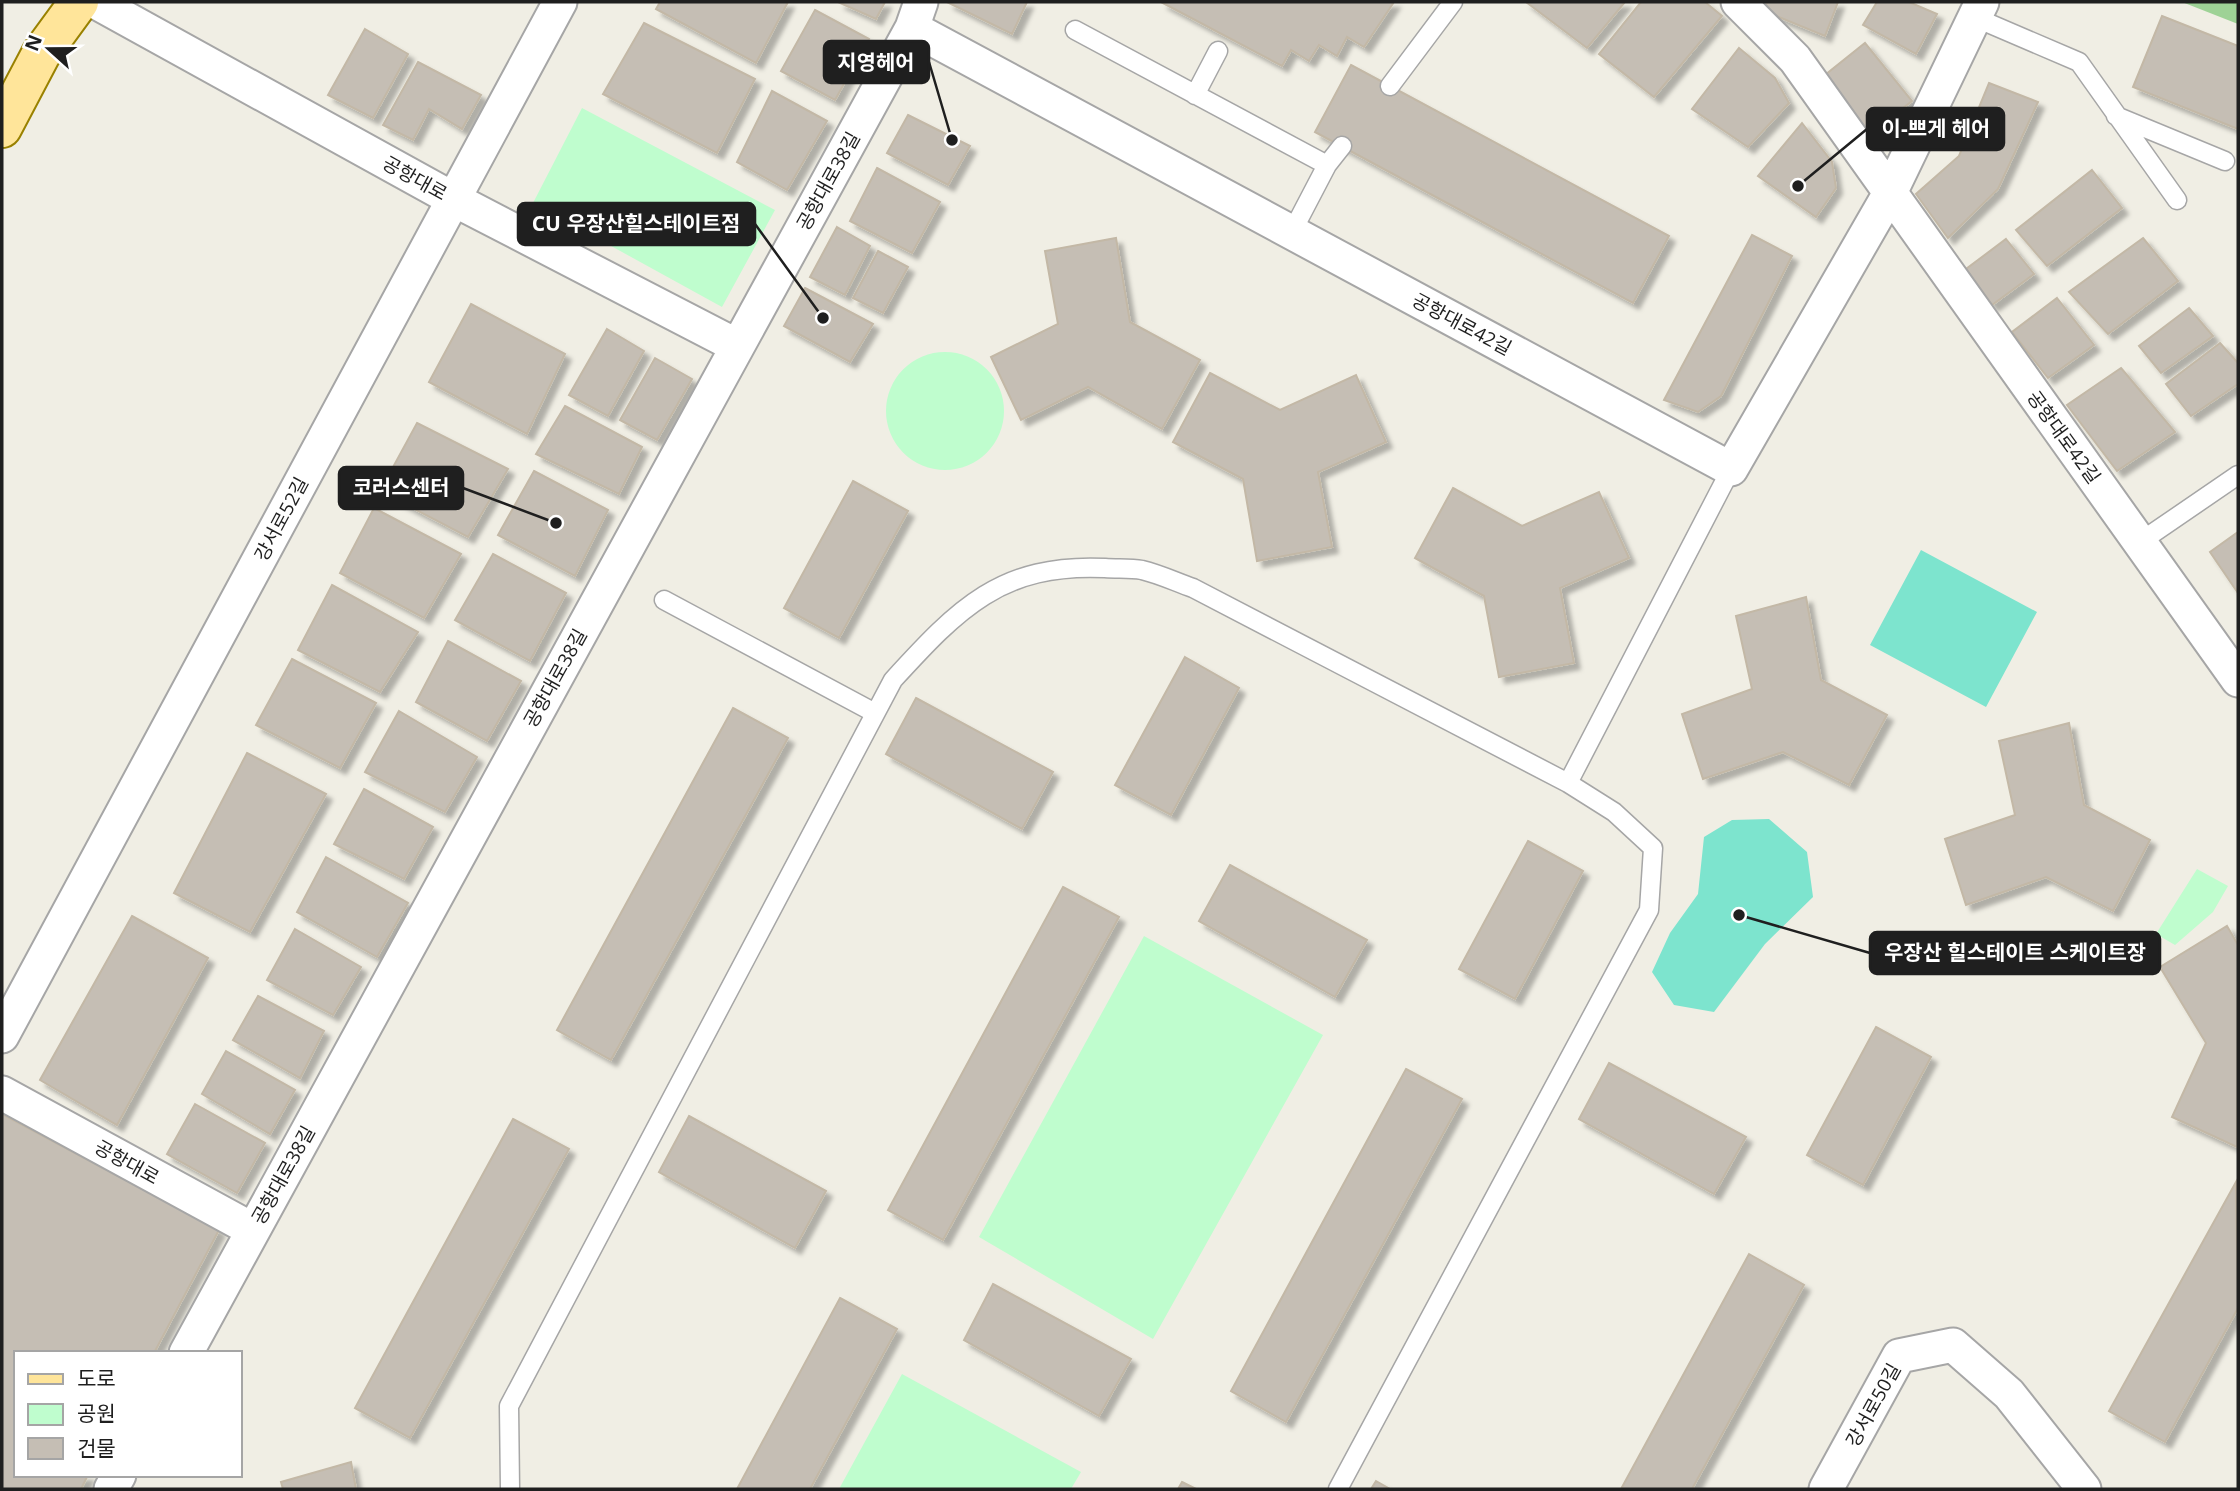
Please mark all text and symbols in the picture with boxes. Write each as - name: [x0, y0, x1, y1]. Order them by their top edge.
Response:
- north arrow: [14, 14, 84, 84]
- text: N: [18, 31, 48, 55]
- callout: 지영헤어: [824, 41, 929, 83]
- text: 지영헤어: [837, 48, 915, 76]
- callout: 이-쁘게 헤어: [1867, 108, 2004, 150]
- text: 이-쁘게 헤어: [1882, 114, 1990, 142]
- street label: 공항대로38길: [790, 127, 866, 235]
- street label: 공항대로: [378, 150, 452, 206]
- callout: CU 우장산힐스테이트점: [518, 203, 755, 245]
- text: CU 우장산힐스테이트점: [532, 209, 740, 237]
- street label: 공항대로42길: [1408, 287, 1516, 361]
- street label: 공항대로42길: [2021, 385, 2107, 489]
- callout: 코러스센터: [339, 467, 463, 509]
- street label: 강서로52길: [248, 472, 314, 566]
- text: 코러스센터: [353, 473, 449, 501]
- street label: 공항대로38길: [517, 624, 593, 732]
- callout: 우장산 힐스테이트 스케이트장: [1870, 932, 2160, 974]
- text: 우장산 힐스테이트 스케이트장: [1884, 938, 2146, 966]
- street label: 공항대로38길: [245, 1121, 321, 1229]
- street label: 공항대로: [90, 1134, 164, 1190]
- legend: [14, 1351, 242, 1477]
- street label: 강서로50길: [1839, 1359, 1907, 1451]
- text: 도로: [77, 1364, 116, 1392]
- text: 공원: [77, 1399, 116, 1427]
- text: 건물: [77, 1434, 116, 1462]

